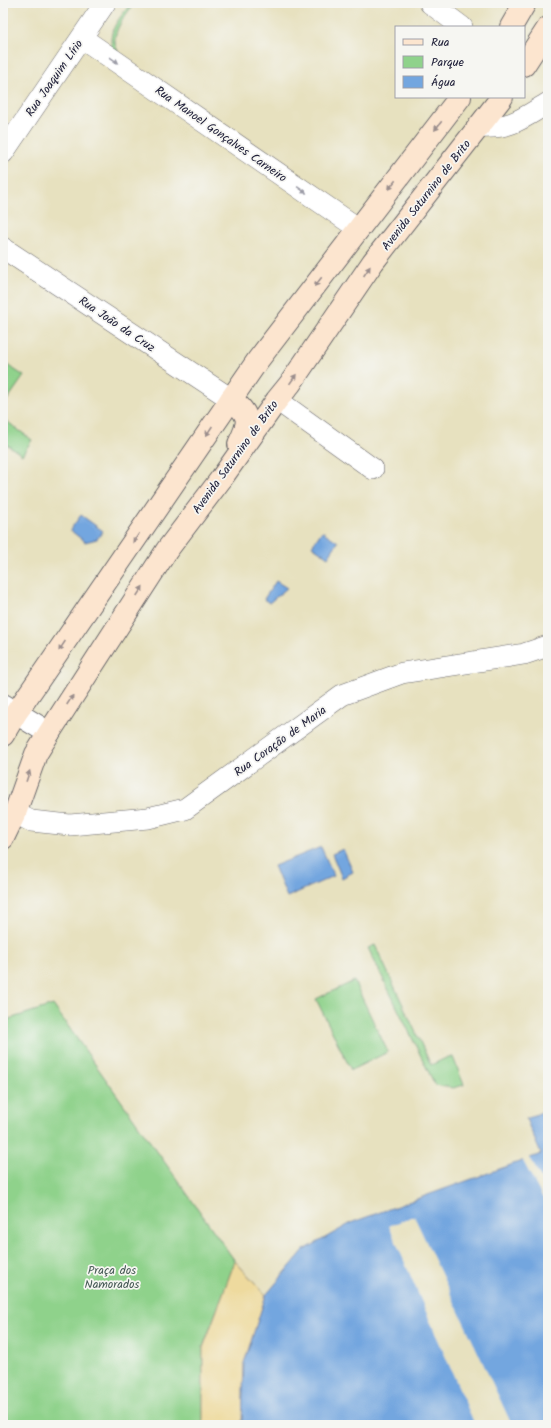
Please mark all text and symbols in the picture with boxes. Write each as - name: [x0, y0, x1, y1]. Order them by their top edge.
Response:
- legend: [395, 26, 525, 98]
- text: Rua: [431, 33, 450, 52]
- street label: Rua Joaquim Lírio: [21, 36, 88, 121]
- text: Parque: [431, 53, 465, 72]
- one-way arrow: [109, 56, 120, 64]
- text: Água: [431, 73, 456, 92]
- street label: Rua Manoel Gonçalves Carneiro: [151, 81, 291, 187]
- one-way arrow: [433, 120, 442, 131]
- street label: Avenida Saturnino de Brito: [377, 136, 476, 255]
- one-way arrow: [388, 180, 396, 191]
- one-way arrow: [297, 186, 307, 194]
- one-way arrow: [363, 266, 371, 277]
- one-way arrow: [314, 277, 322, 287]
- street label: Rua João da Cruz: [75, 292, 159, 357]
- one-way arrow: [289, 374, 297, 384]
- street label: Avenida Saturnino de Brito: [188, 397, 283, 518]
- one-way arrow: [205, 426, 213, 436]
- one-way arrow: [132, 533, 140, 544]
- one-way arrow: [137, 585, 144, 596]
- one-way arrow: [58, 640, 66, 651]
- one-way arrow: [66, 695, 74, 705]
- street label: Rua Coração de Maria: [230, 701, 331, 782]
- one-way arrow: [25, 770, 31, 782]
- park label: Praça dos Namorados: [85, 1261, 139, 1294]

